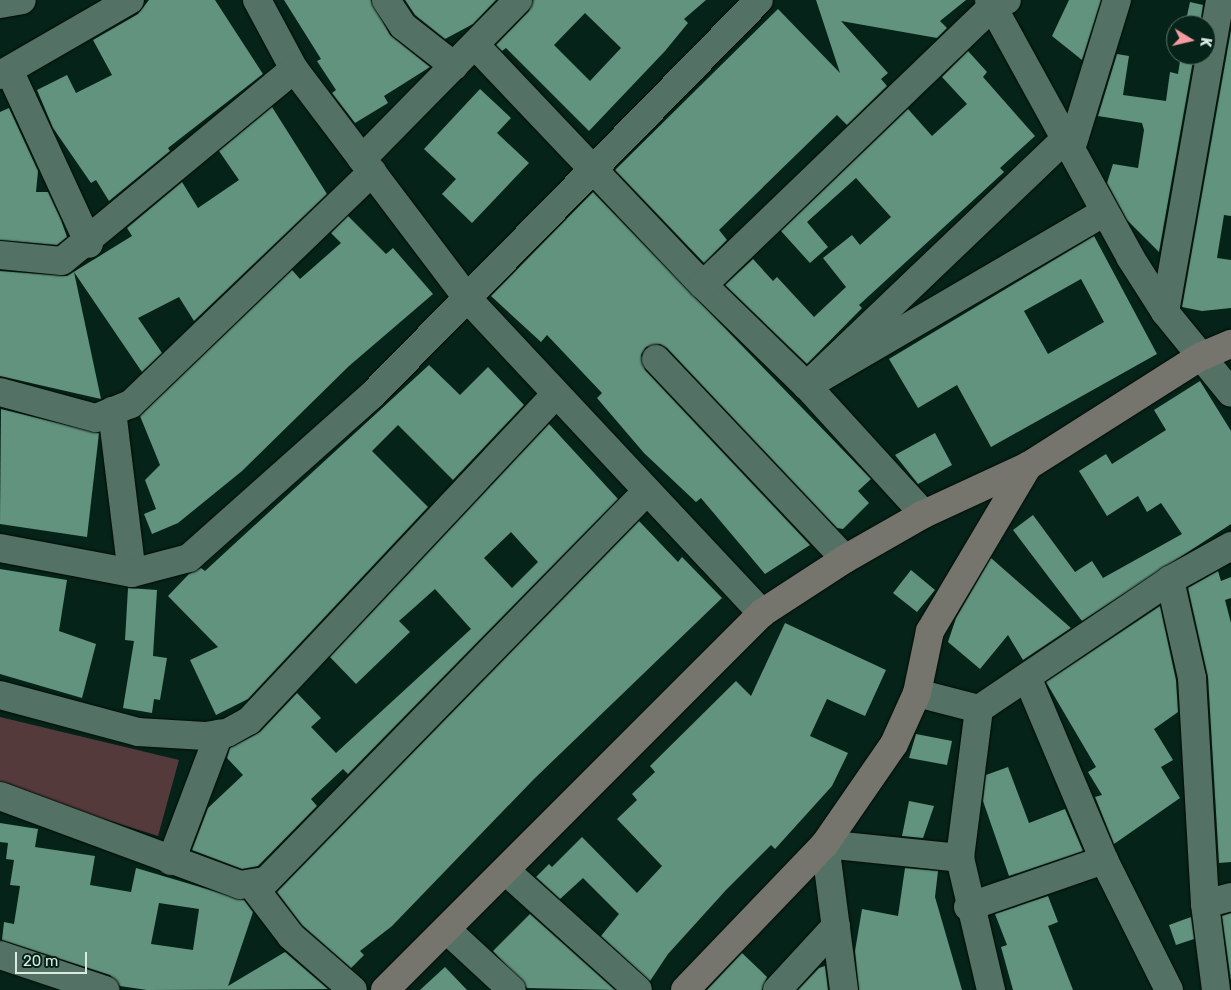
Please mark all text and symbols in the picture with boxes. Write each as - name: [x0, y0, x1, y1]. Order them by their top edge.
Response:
- north arrow: [1166, 15, 1216, 65]
- text: K: [1196, 36, 1214, 48]
- scale bar: [18, 942, 90, 974]
- text: 20 m: [23, 952, 58, 970]

